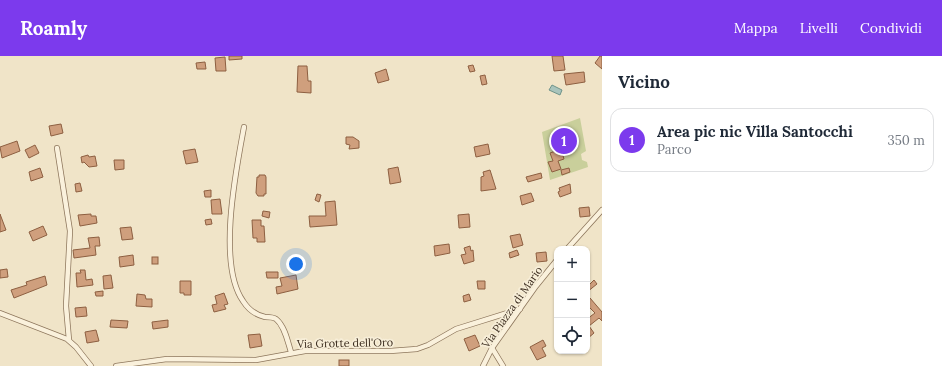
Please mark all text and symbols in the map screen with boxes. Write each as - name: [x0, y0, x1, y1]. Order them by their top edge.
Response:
- text: Roamly: [20, 16, 87, 40]
- text: Mappa: [734, 19, 778, 37]
- text: Livelli: [800, 19, 838, 37]
- text: Condividi: [860, 19, 922, 37]
- text: Vicino: [618, 71, 670, 93]
- text: Area pic nic Villa Santocchi: [657, 122, 853, 141]
- pin: 1: [551, 126, 577, 156]
- text: 1: [629, 132, 635, 149]
- text: 350 m: [888, 132, 925, 149]
- text: Parco: [657, 141, 692, 158]
- map controls: [554, 246, 590, 354]
- button: +: [554, 246, 590, 282]
- your location: [286, 254, 306, 274]
- street label: Via Piazza di Mario: [478, 263, 545, 351]
- button: −: [554, 282, 590, 318]
- button: locate: [554, 318, 590, 354]
- street label: Via Grotte dell'Oro: [296, 335, 393, 351]

